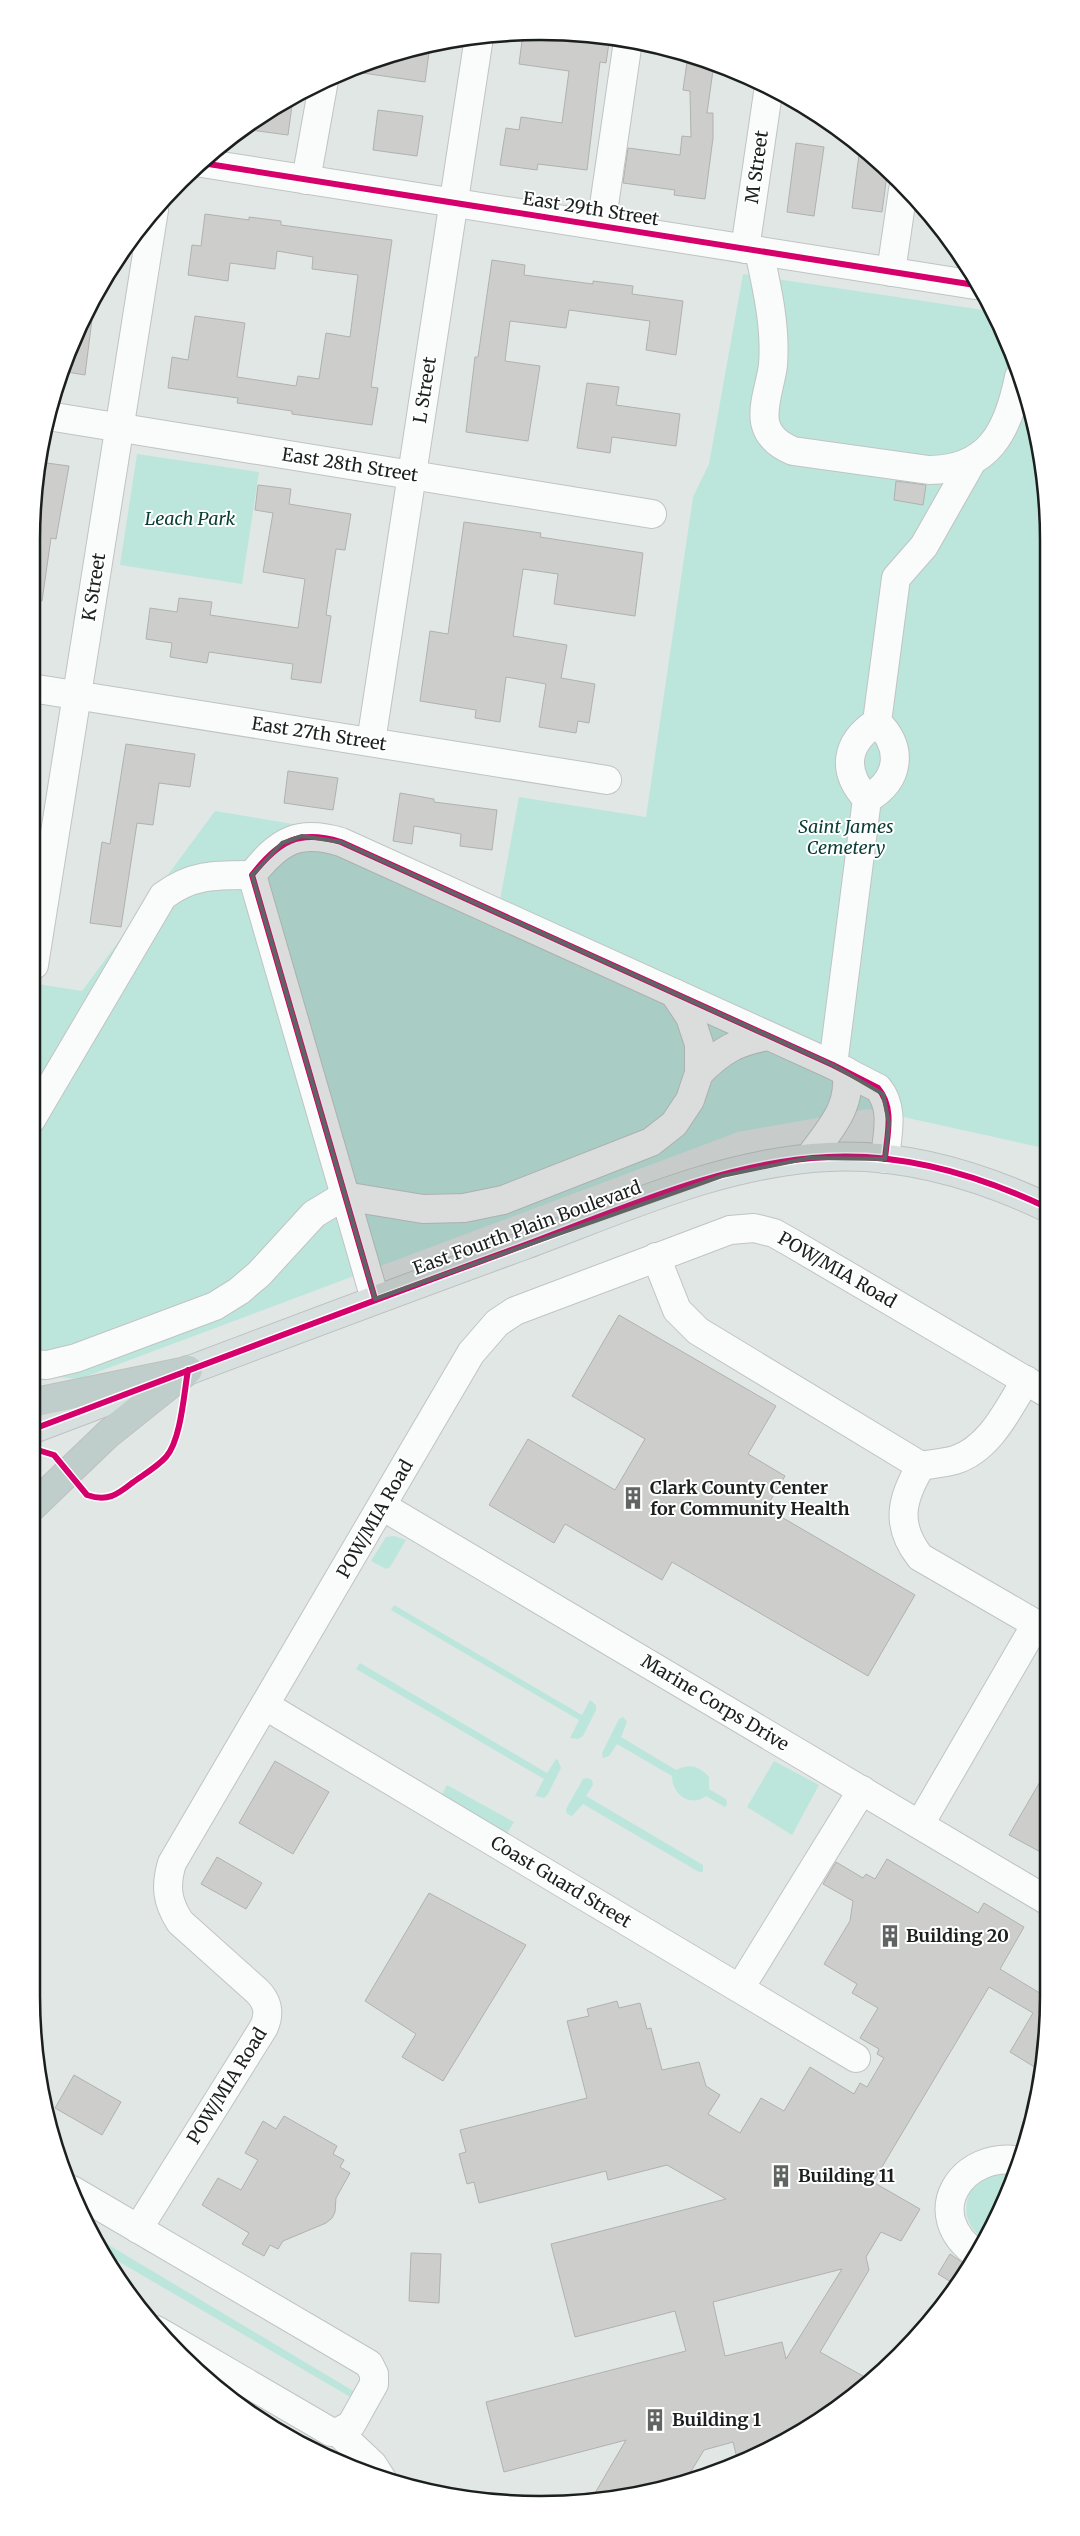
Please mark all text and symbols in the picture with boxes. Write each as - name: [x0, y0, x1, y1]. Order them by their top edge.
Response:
- street label: M Street: [740, 129, 773, 205]
- street label: East 29th Street: [521, 186, 661, 231]
- street label: L Street: [408, 355, 441, 425]
- street label: East 28th Street: [280, 442, 420, 487]
- park label: Leach Park: [145, 507, 235, 530]
- street label: K Street: [77, 551, 110, 623]
- street label: East 27th Street: [250, 711, 388, 756]
- park label: Saint James Cemetery: [798, 815, 894, 859]
- street label: East Fourth Plain Boulevard: [410, 1175, 644, 1280]
- street label: POW/MIA Road: [774, 1226, 901, 1313]
- street label: POW/MIA Road: [331, 1455, 418, 1582]
- place label: Clark County Center for Community Health: [650, 1476, 849, 1520]
- building icon: Clark County Center for Community Health: [620, 1485, 646, 1511]
- street label: Marine Corps Drive: [637, 1649, 793, 1756]
- street label: Coast Guard Street: [487, 1830, 636, 1933]
- building icon: Building 20: [877, 1923, 903, 1949]
- place label: Building 20: [906, 1924, 1009, 1947]
- street label: POW/MIA Road: [182, 2023, 272, 2148]
- building icon: Building 11: [768, 2163, 794, 2189]
- place label: Building 11: [798, 2164, 895, 2187]
- building icon: Building 1: [642, 2407, 668, 2433]
- place label: Building 1: [672, 2408, 761, 2431]

